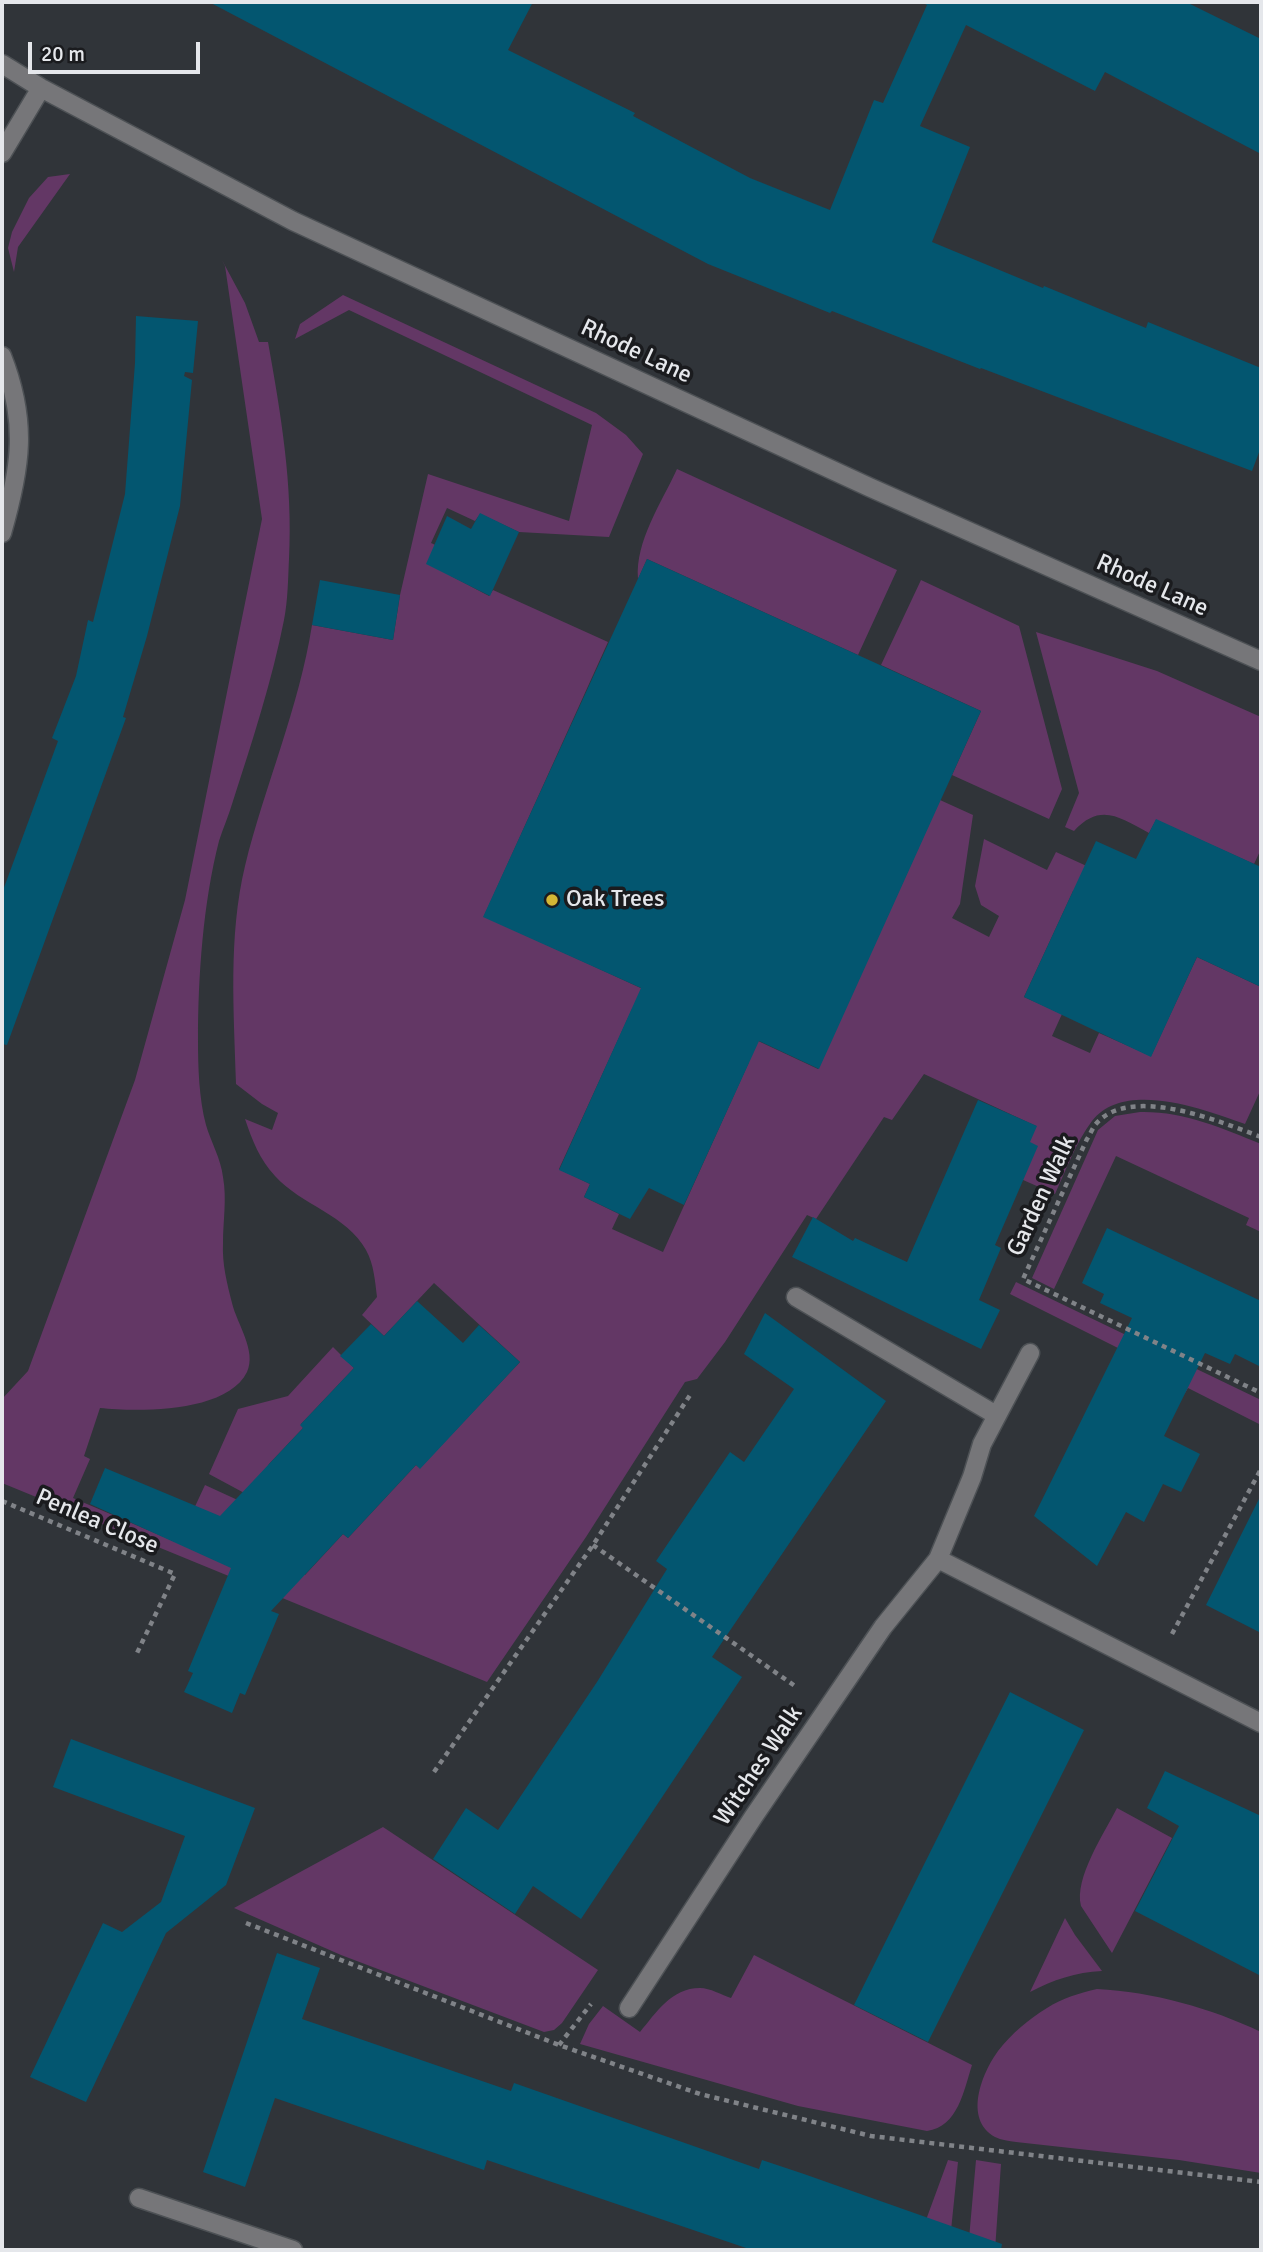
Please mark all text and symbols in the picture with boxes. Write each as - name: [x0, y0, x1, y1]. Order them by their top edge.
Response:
- scale bar: [32, 28, 203, 72]
- text: 20 m: [41, 41, 85, 67]
- street label: Rhode Lane: [576, 314, 696, 390]
- street label: Rhode Lane: [1092, 549, 1212, 623]
- place label: Oak Trees: [566, 886, 665, 914]
- marker: Oak Trees: [544, 892, 560, 908]
- street label: Garden Walk: [1001, 1131, 1083, 1261]
- street label: Penlea Close: [31, 1483, 163, 1561]
- street label: Witches Walk: [709, 1701, 809, 1831]

